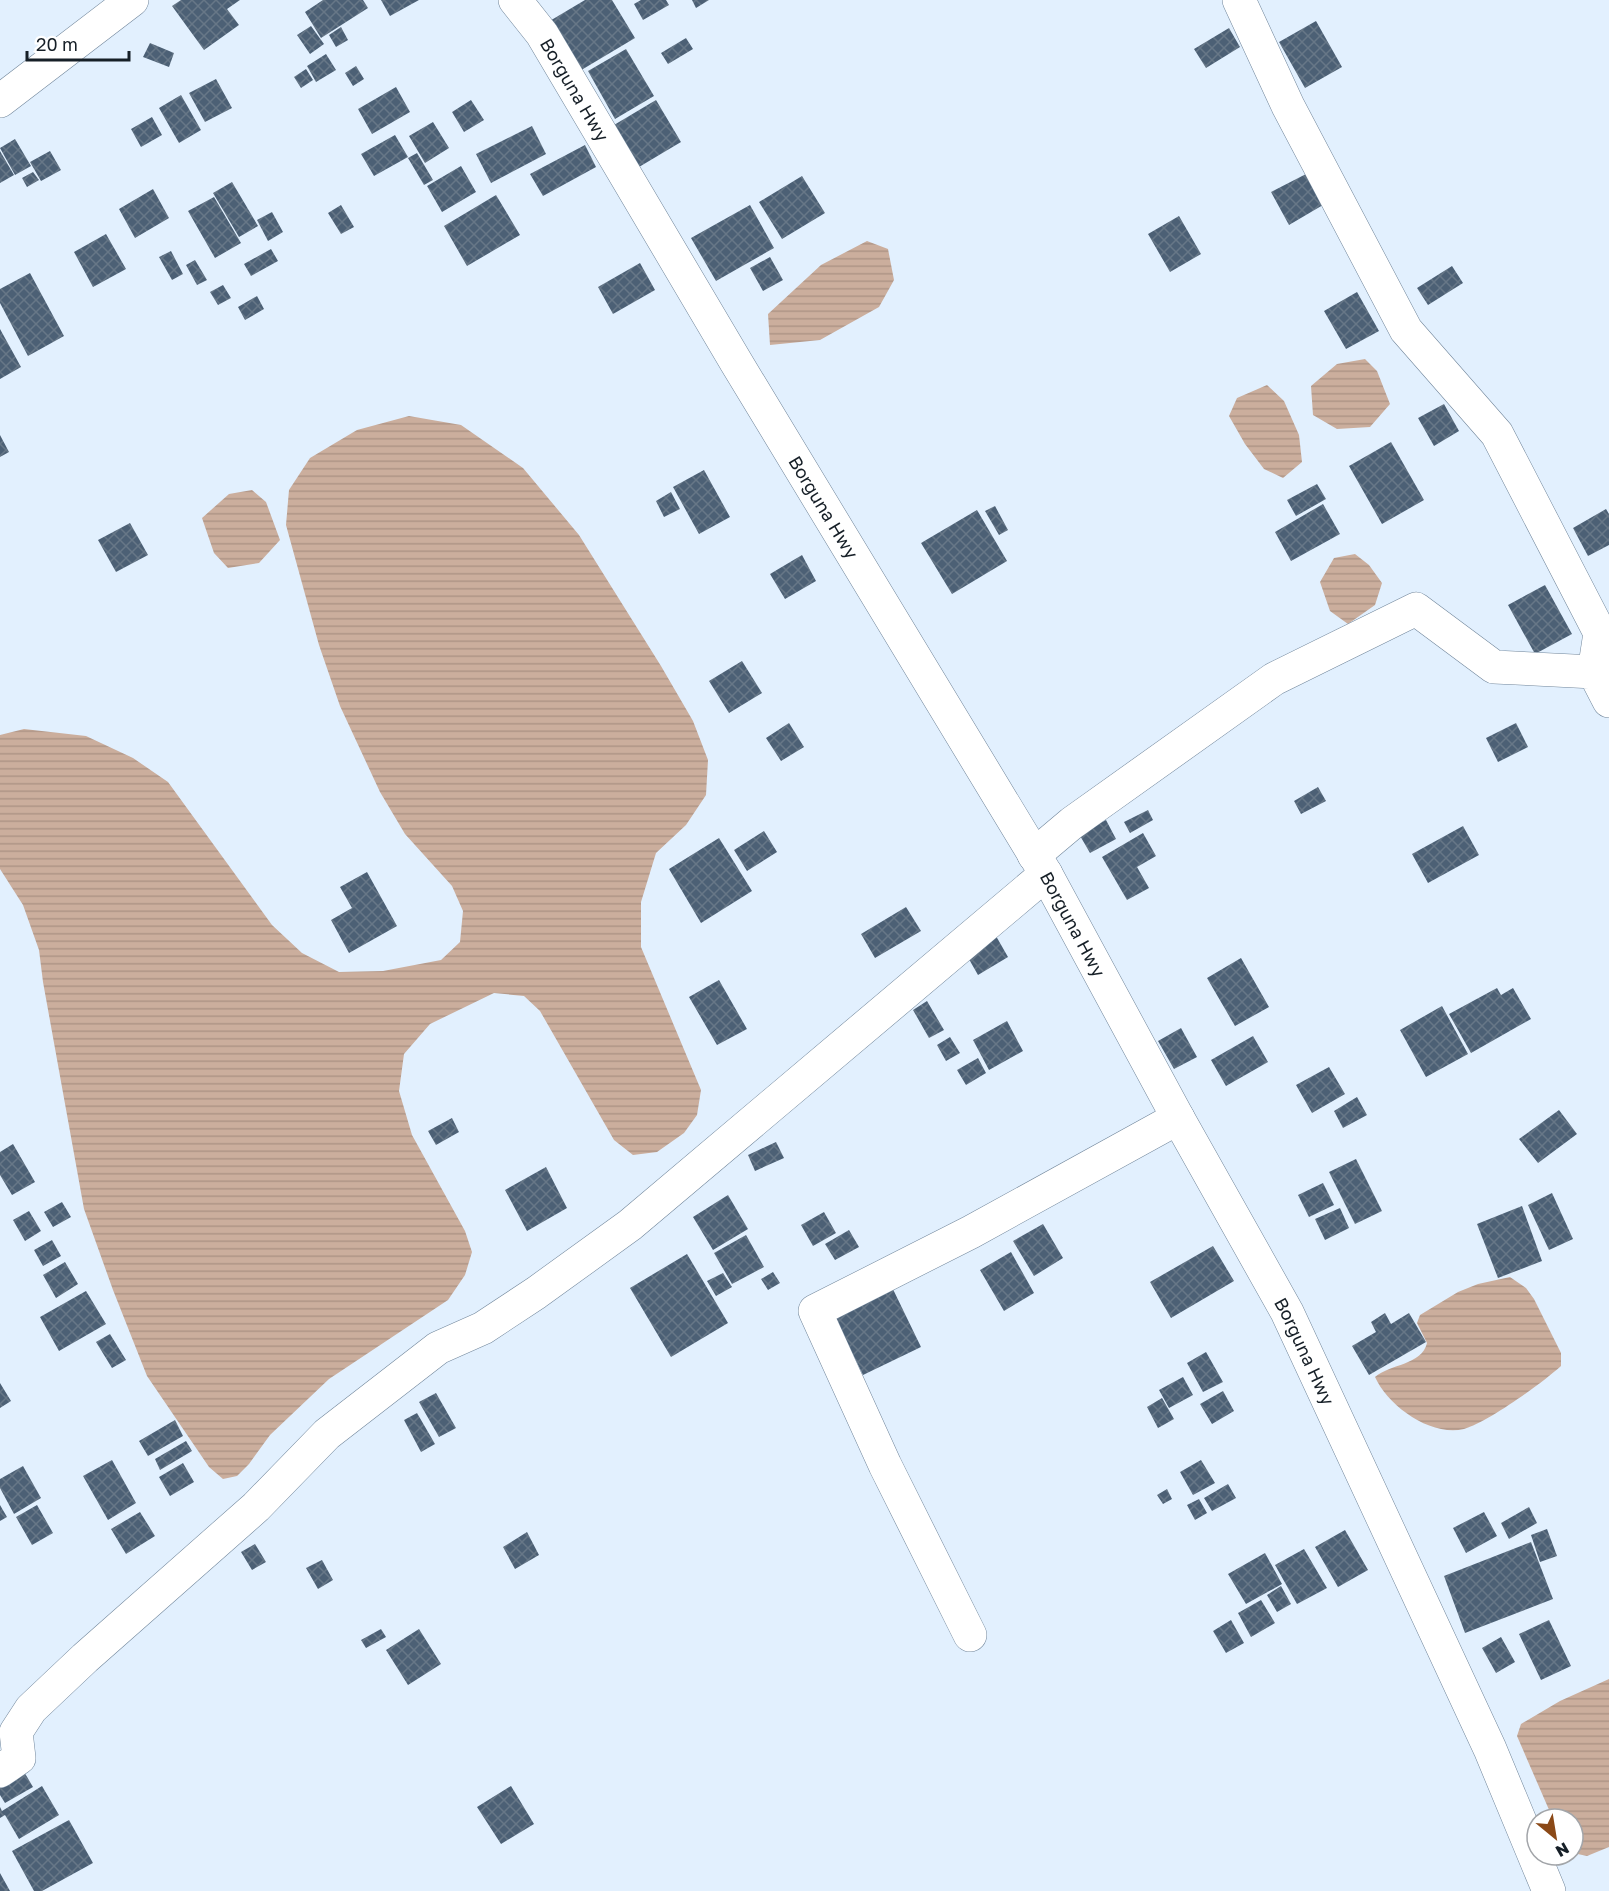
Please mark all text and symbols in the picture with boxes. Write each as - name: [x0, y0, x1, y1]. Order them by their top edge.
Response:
- scale bar: [27, 24, 129, 62]
- text: 20 m: [36, 33, 78, 55]
- street label: Borguna Hwy: [536, 34, 614, 145]
- street label: Borguna Hwy: [784, 452, 863, 562]
- street label: Borguna Hwy: [1036, 868, 1110, 980]
- street label: Borguna Hwy: [1270, 1293, 1340, 1408]
- north arrow: [1525, 1807, 1585, 1867]
- text: N: [1552, 1838, 1573, 1862]

